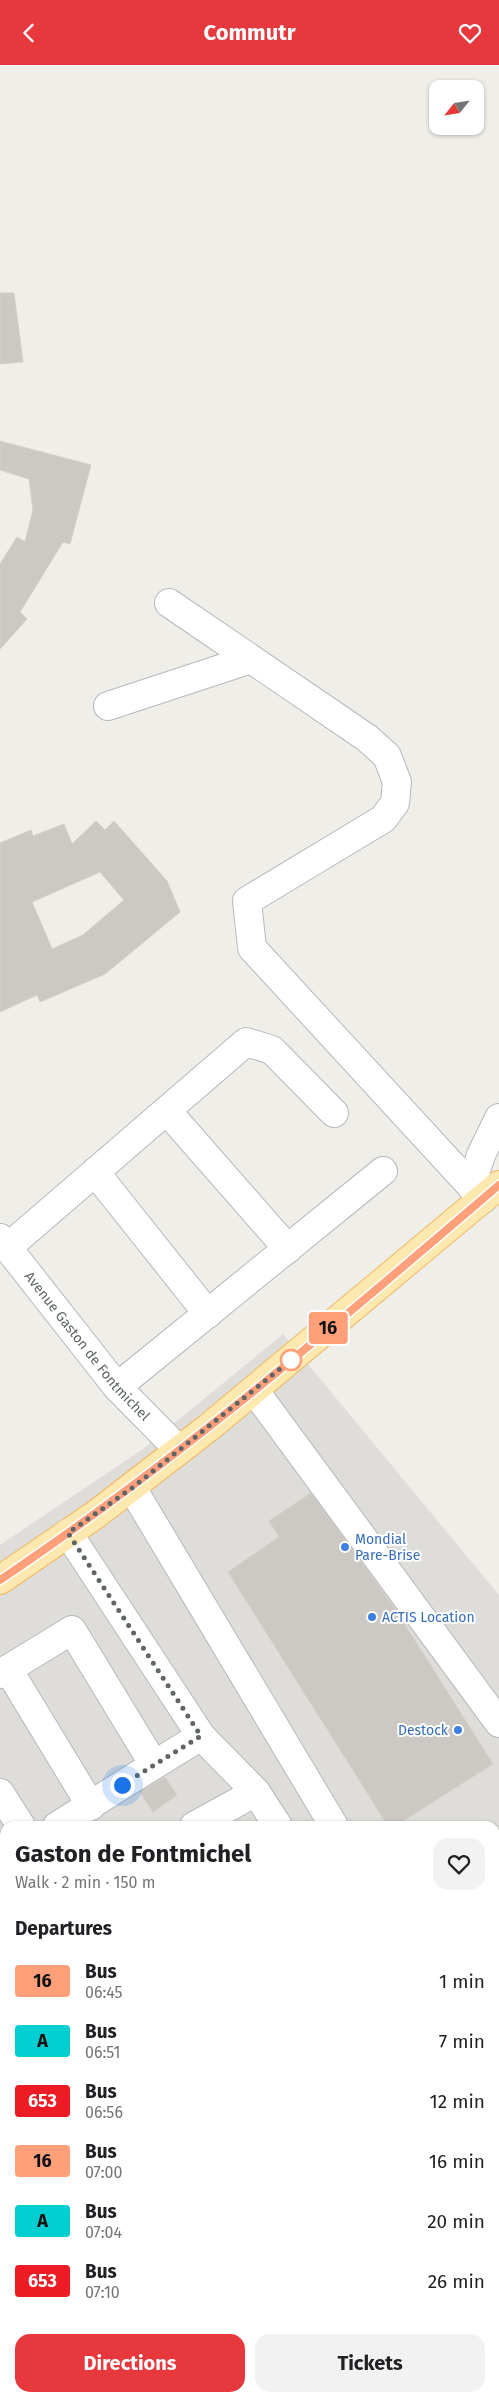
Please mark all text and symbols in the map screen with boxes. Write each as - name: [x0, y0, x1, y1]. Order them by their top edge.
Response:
- icon: back: [15, 19, 43, 47]
- text: Commutr: [203, 19, 296, 46]
- icon: heart: [456, 19, 484, 47]
- north arrow: [429, 80, 484, 135]
- map controls: [429, 80, 484, 135]
- street label: Avenue Gaston de Fontmichel: [21, 1268, 153, 1424]
- line badge: 16: [306, 1312, 350, 1344]
- text: 16: [319, 1317, 337, 1339]
- unlabelled marker: [280, 1349, 302, 1371]
- place label: Mondial Pare-Brise: [355, 1531, 420, 1564]
- marker: Mondial Pare-Brise: [339, 1541, 351, 1553]
- place label: ACTIS Location: [382, 1609, 475, 1626]
- marker: ACTIS Location: [366, 1611, 378, 1623]
- place label: Destock: [398, 1722, 449, 1739]
- marker: Destock: [452, 1724, 464, 1736]
- your location: [110, 1773, 135, 1798]
- button: heart: [433, 1838, 485, 1890]
- text: Gaston de Fontmichel: [15, 1840, 251, 1868]
- text: Walk · 2 min · 150 m: [15, 1873, 155, 1892]
- text: Departures: [15, 1917, 112, 1940]
- text: Bus: [85, 1960, 117, 1983]
- text: 16: [33, 1970, 52, 1992]
- text: 1 min: [439, 1970, 485, 1993]
- text: 06:45: [85, 1983, 123, 2002]
- text: Bus: [85, 2020, 117, 2043]
- text: A: [37, 2030, 48, 2052]
- text: 7 min: [439, 2030, 485, 2053]
- text: 06:51: [85, 2043, 121, 2062]
- text: Bus: [85, 2080, 117, 2103]
- text: 653: [28, 2090, 57, 2112]
- text: 12 min: [430, 2090, 485, 2113]
- text: 06:56: [85, 2103, 123, 2122]
- text: Bus: [85, 2140, 117, 2163]
- text: 16: [33, 2150, 52, 2172]
- text: 16 min: [429, 2150, 485, 2173]
- text: 07:00: [85, 2163, 122, 2182]
- text: Bus: [85, 2200, 117, 2223]
- text: A: [37, 2210, 48, 2232]
- text: 20 min: [427, 2210, 485, 2233]
- text: 07:04: [85, 2223, 122, 2242]
- text: Bus: [85, 2260, 117, 2283]
- text: 653: [28, 2270, 57, 2292]
- text: 26 min: [428, 2270, 485, 2293]
- text: 07:10: [85, 2283, 120, 2302]
- button: Directions: [15, 2334, 245, 2392]
- button: Tickets: [255, 2334, 485, 2392]

